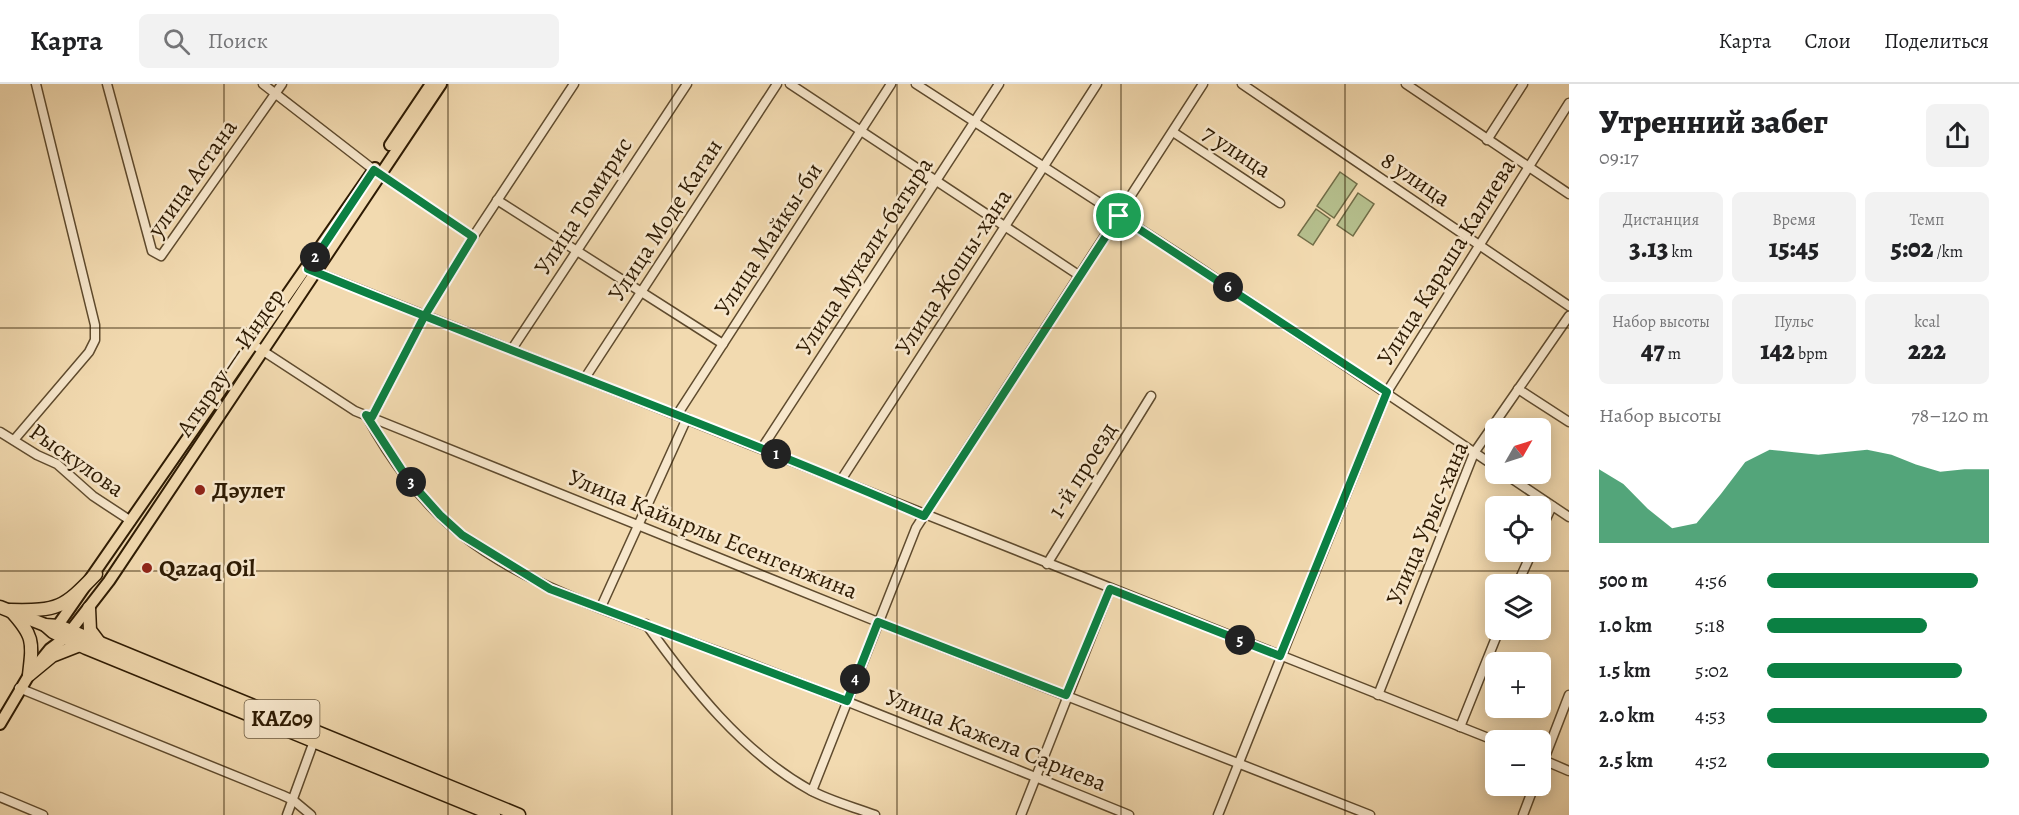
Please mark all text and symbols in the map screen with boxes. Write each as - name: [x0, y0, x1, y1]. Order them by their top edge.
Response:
- search box: [139, 14, 559, 68]
- text: Карта: [30, 22, 103, 60]
- icon: search: [160, 25, 193, 58]
- text: Поиск: [208, 26, 268, 56]
- text: Карта: [1718, 27, 1771, 55]
- text: Слои: [1804, 27, 1851, 55]
- text: Поделиться: [1884, 27, 1989, 55]
- text: Утренний забег: [1599, 99, 1828, 144]
- button: share: [1926, 104, 1989, 167]
- street label: улица Астана: [139, 113, 244, 244]
- street label: 7 улица: [1196, 117, 1278, 185]
- street label: Улица Томирис: [526, 131, 640, 281]
- street label: Улица Моде Каган: [600, 132, 730, 308]
- street label: 8 улица: [1375, 144, 1457, 214]
- text: 09:17: [1599, 144, 1639, 171]
- street label: Улица Мукали-батыра: [788, 151, 940, 361]
- street label: Улица Караша Калиева: [1369, 152, 1523, 372]
- street label: Улица Майкы-би: [706, 156, 830, 322]
- street label: Улица Жошы-хана: [887, 183, 1019, 361]
- pin: [1093, 190, 1144, 241]
- icon: arrive: [1102, 199, 1135, 232]
- text: Дистанция: [1623, 209, 1699, 231]
- text: Время: [1772, 209, 1816, 231]
- text: Темп: [1910, 209, 1944, 231]
- text: 3.13: [1629, 231, 1668, 266]
- text: 15:45: [1769, 231, 1819, 266]
- text: 5:02: [1891, 231, 1933, 266]
- text: km: [1668, 241, 1693, 263]
- text: /km: [1933, 241, 1963, 263]
- pin: 2: [300, 242, 330, 272]
- text: 2: [311, 246, 319, 268]
- pin: 6: [1213, 272, 1243, 302]
- text: 6: [1224, 276, 1232, 298]
- street label: Атырау — Индер: [168, 282, 291, 443]
- text: Набор высоты: [1612, 311, 1710, 333]
- text: Пульс: [1774, 311, 1814, 333]
- text: kcal: [1914, 311, 1940, 333]
- text: 47: [1641, 333, 1665, 368]
- text: 142: [1760, 333, 1795, 368]
- text: 222: [1908, 333, 1946, 368]
- text: m: [1665, 343, 1681, 365]
- text: bpm: [1795, 343, 1828, 365]
- text: Набор высоты: [1599, 402, 1722, 429]
- text: 78–120 m: [1911, 402, 1989, 429]
- street label: Рыскулова: [23, 416, 131, 504]
- street label: 1-й проезд: [1040, 416, 1124, 524]
- north arrow: [1485, 418, 1551, 484]
- map controls: [1485, 418, 1551, 796]
- street label: Улица Урыс-хана: [1378, 436, 1476, 610]
- pin: 1: [761, 439, 791, 469]
- text: 1: [773, 443, 779, 465]
- street label: Улица Кайырлы Есенгенжина: [563, 461, 863, 607]
- pin: 3: [396, 467, 426, 497]
- text: 3: [408, 471, 414, 493]
- place label: Дәулет: [212, 474, 285, 506]
- marker: Дәулет: [193, 483, 207, 497]
- button: locate: [1485, 496, 1551, 562]
- place label: Qazaq Oil: [159, 552, 256, 584]
- marker: Qazaq Oil: [140, 561, 154, 575]
- text: 500 m: [1599, 567, 1648, 594]
- text: 4:56: [1695, 567, 1727, 594]
- button: layers: [1485, 574, 1551, 640]
- text: 1.0 km: [1599, 612, 1652, 639]
- text: 5:18: [1695, 612, 1725, 639]
- pin: 5: [1225, 625, 1255, 655]
- text: 5: [1237, 629, 1243, 651]
- button: +: [1485, 652, 1551, 718]
- text: 1.5 km: [1599, 657, 1651, 684]
- text: 5:02: [1695, 657, 1729, 684]
- pin: 4: [840, 664, 870, 694]
- text: 4: [851, 668, 859, 690]
- street label: Улица Кажела Сариева: [881, 681, 1111, 799]
- road number: KAZ09: [244, 700, 320, 738]
- text: 2.0 km: [1599, 702, 1655, 729]
- text: 4:53: [1695, 702, 1726, 729]
- button: −: [1485, 730, 1551, 796]
- text: 2.5 km: [1599, 747, 1653, 774]
- text: 4:52: [1695, 747, 1727, 774]

